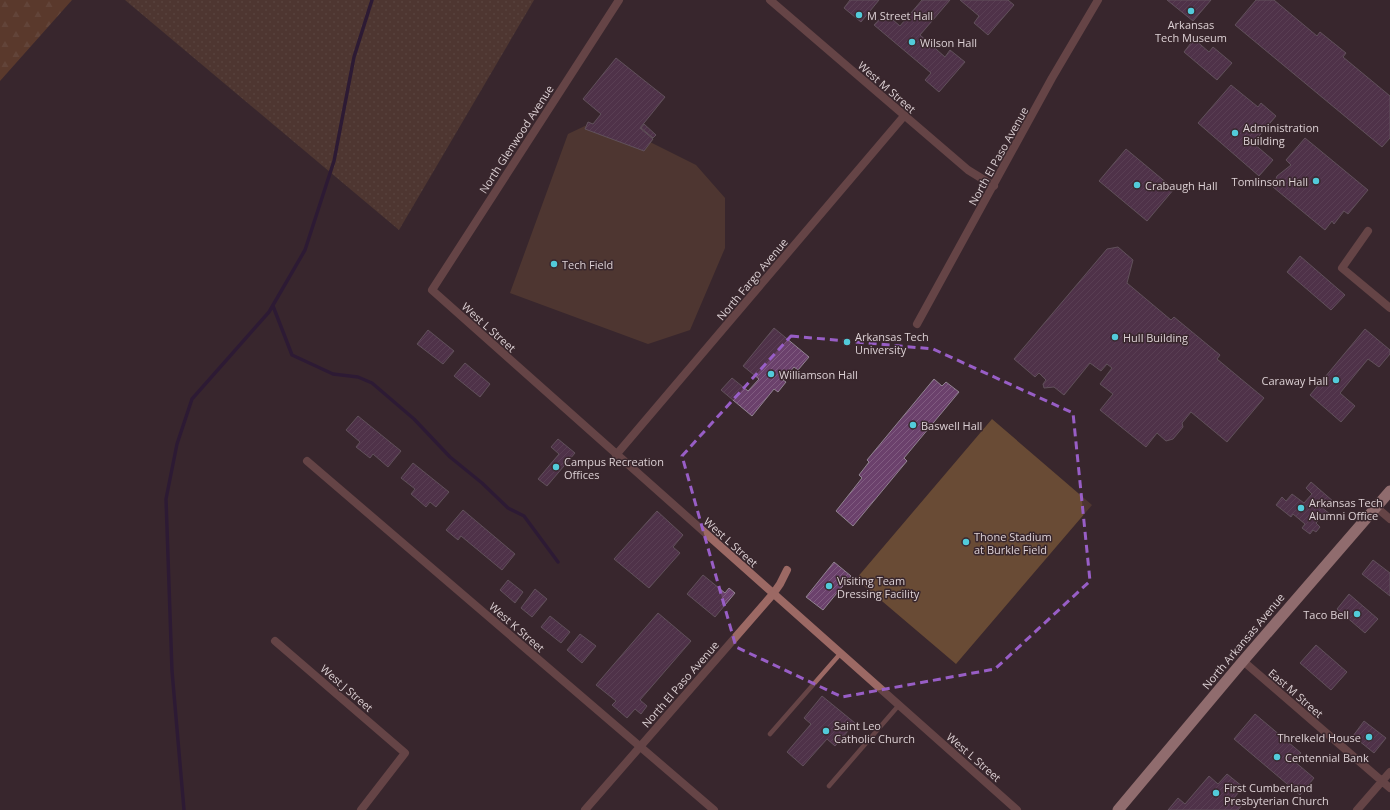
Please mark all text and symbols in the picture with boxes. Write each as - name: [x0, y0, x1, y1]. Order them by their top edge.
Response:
- marker: Arkansas Tech Museum: [1186, 6, 1196, 16]
- place label: M Street Hall: [867, 8, 933, 23]
- marker: M Street Hall: [854, 10, 864, 20]
- place label: Arkansas Tech Museum: [1155, 17, 1227, 45]
- place label: Wilson Hall: [920, 35, 977, 50]
- marker: Wilson Hall: [907, 37, 917, 47]
- street label: West M Street: [855, 58, 919, 116]
- street label: North Glenwood Avenue: [475, 82, 557, 196]
- street label: North El Paso Avenue: [965, 104, 1031, 208]
- place label: Administration Building: [1243, 120, 1319, 148]
- marker: Administration Building: [1230, 128, 1240, 138]
- place label: Tomlinson Hall: [1232, 174, 1308, 189]
- marker: Tomlinson Hall: [1311, 176, 1321, 186]
- place label: Crabaugh Hall: [1145, 178, 1217, 193]
- marker: Crabaugh Hall: [1132, 180, 1142, 190]
- street label: North Fargo Avenue: [713, 235, 791, 323]
- place label: Tech Field: [562, 257, 613, 272]
- marker: Tech Field: [549, 259, 559, 269]
- street label: West L Street: [459, 299, 519, 355]
- place label: Arkansas Tech University: [855, 329, 929, 357]
- place label: Hull Building: [1123, 330, 1188, 345]
- marker: Hull Building: [1110, 332, 1120, 342]
- marker: Arkansas Tech University: [842, 337, 852, 347]
- place label: Williamson Hall: [779, 367, 858, 382]
- marker: Williamson Hall: [766, 369, 776, 379]
- place label: Caraway Hall: [1262, 373, 1328, 388]
- marker: Caraway Hall: [1331, 375, 1341, 385]
- place label: Baswell Hall: [921, 418, 982, 433]
- marker: Baswell Hall: [908, 420, 918, 430]
- place label: Campus Recreation Offices: [564, 454, 664, 482]
- marker: Campus Recreation Offices: [551, 462, 561, 472]
- place label: Arkansas Tech Alumni Office: [1309, 495, 1383, 523]
- marker: Arkansas Tech Alumni Office: [1296, 503, 1306, 513]
- street label: West L Street: [701, 514, 761, 570]
- place label: Thone Stadium at Burkle Field: [974, 529, 1052, 557]
- marker: Thone Stadium at Burkle Field: [961, 537, 971, 547]
- place label: Visiting Team Dressing Facility: [837, 573, 920, 601]
- marker: Visiting Team Dressing Facility: [824, 581, 834, 591]
- street label: North Arkansas Avenue: [1198, 590, 1288, 692]
- street label: West K Street: [486, 599, 548, 655]
- place label: Taco Bell: [1303, 607, 1349, 622]
- marker: Taco Bell: [1352, 609, 1362, 619]
- street label: North El Paso Avenue: [638, 637, 722, 731]
- street label: West J Street: [318, 661, 376, 715]
- street label: East M Street: [1266, 665, 1327, 721]
- place label: Saint Leo Catholic Church: [834, 718, 915, 746]
- marker: Saint Leo Catholic Church: [821, 726, 831, 736]
- street label: West L Street: [944, 729, 1005, 785]
- place label: Threlkeld House: [1278, 730, 1361, 745]
- marker: Threlkeld House: [1364, 732, 1374, 742]
- place label: Centennial Bank: [1285, 750, 1369, 765]
- marker: Centennial Bank: [1272, 752, 1282, 762]
- place label: First Cumberland Presbyterian Church: [1224, 780, 1329, 808]
- marker: First Cumberland Presbyterian Church: [1211, 788, 1221, 798]

